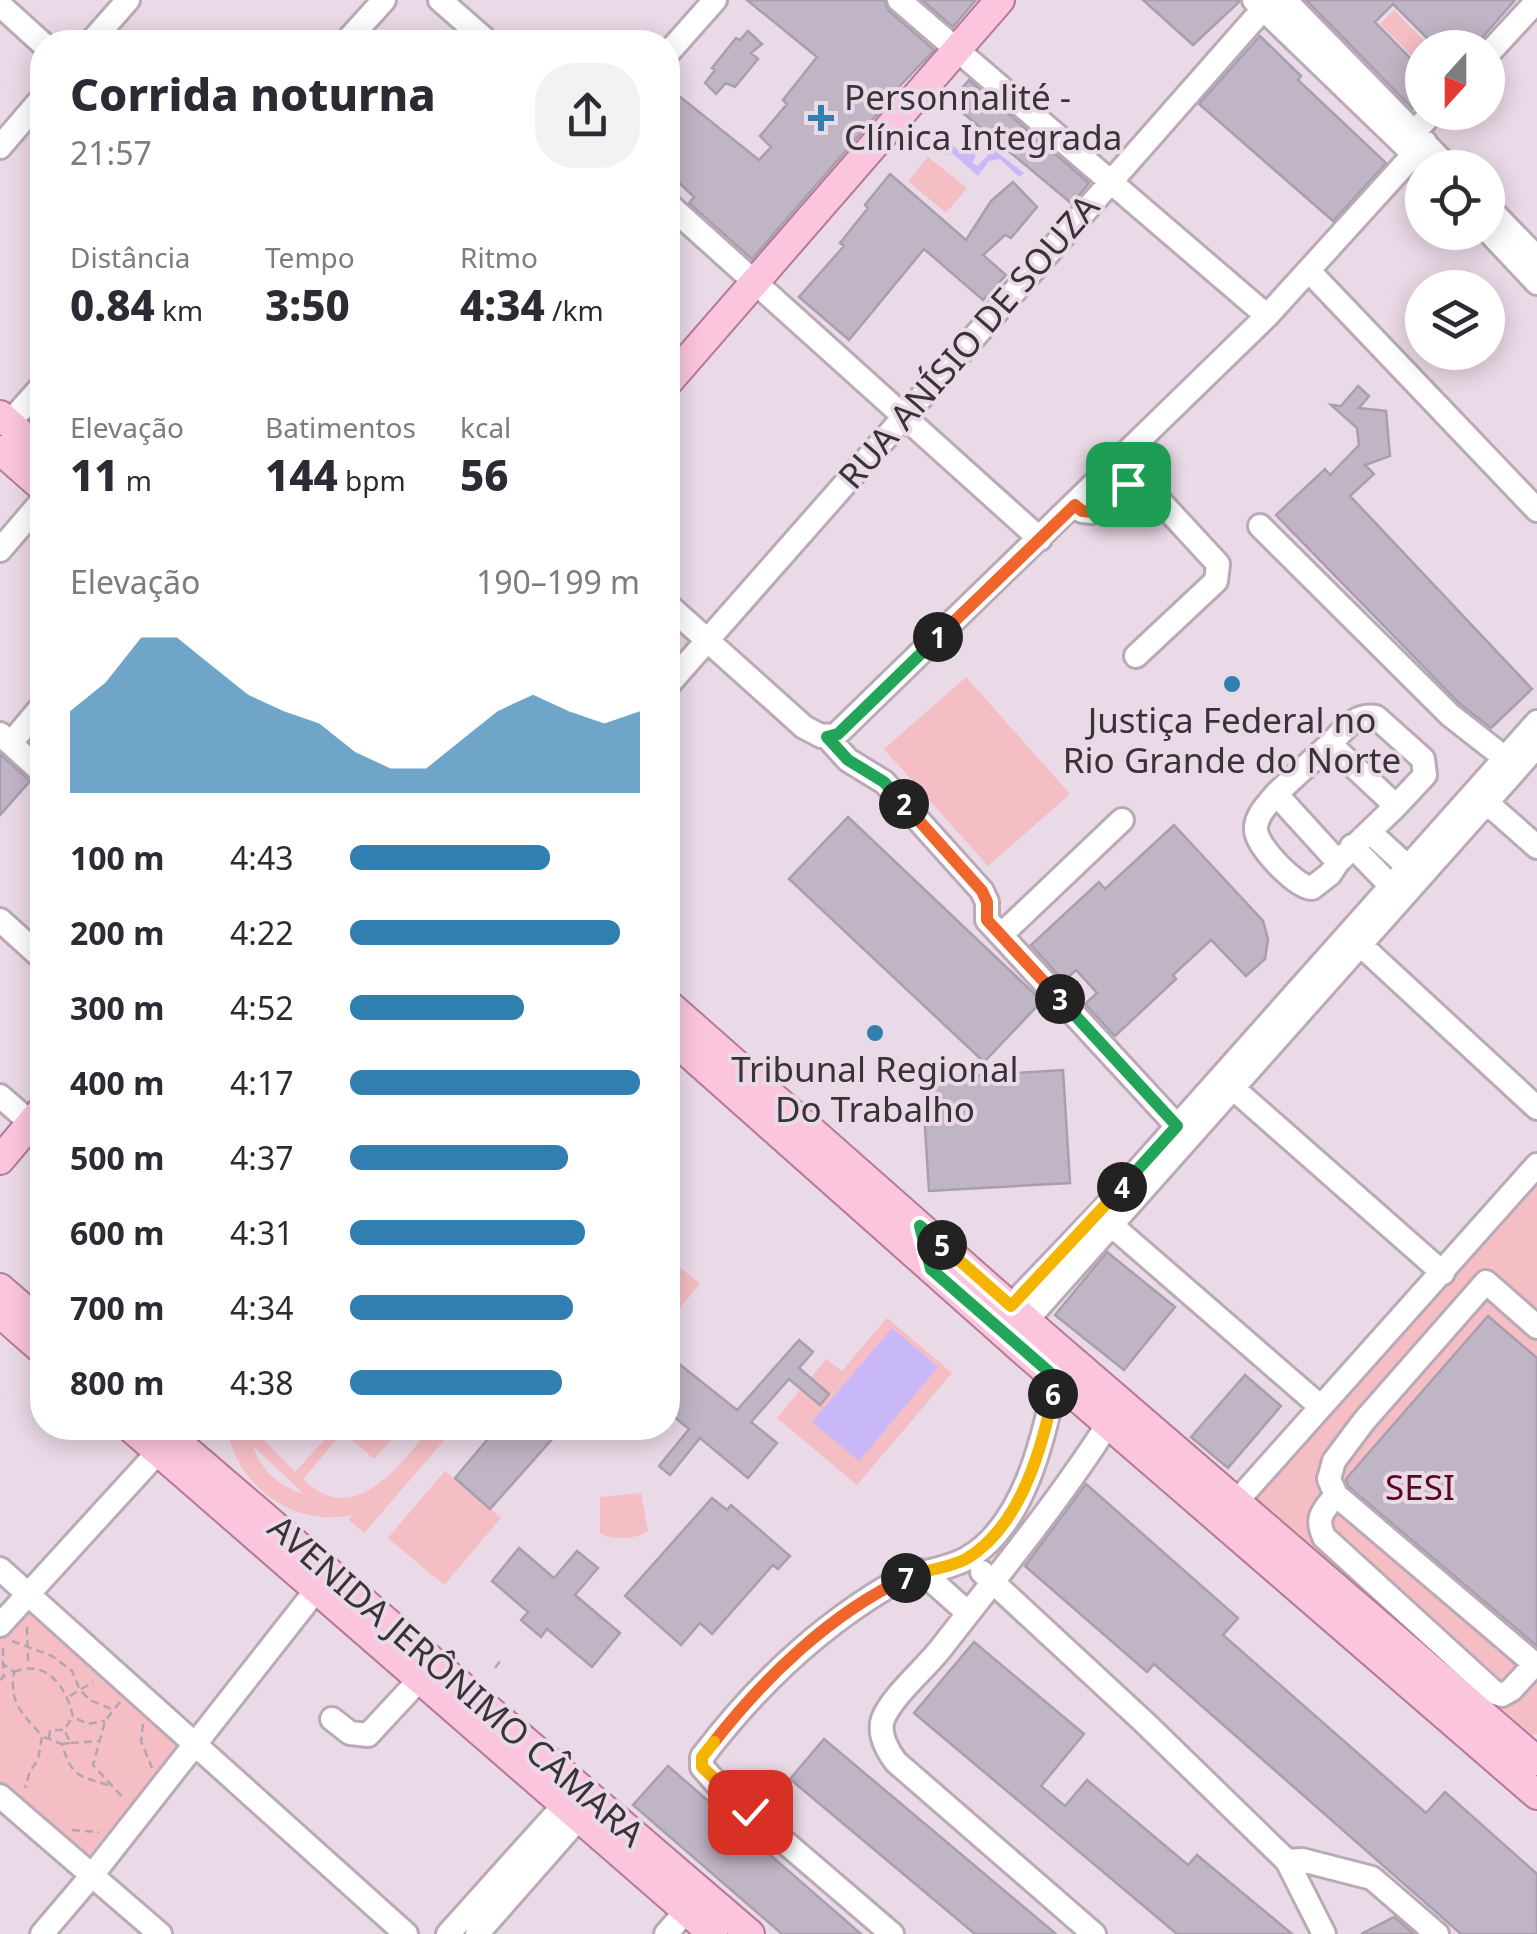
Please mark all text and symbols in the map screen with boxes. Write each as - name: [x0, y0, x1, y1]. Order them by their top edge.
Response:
- north arrow: [1405, 30, 1505, 130]
- map controls: [1405, 30, 1505, 370]
- text: Corrida noturna: [70, 63, 436, 124]
- button: share: [535, 63, 640, 168]
- place label: Personnalité - Clínica Integrada: [844, 73, 1122, 160]
- marker: Personnalité - Clínica Integrada: [808, 105, 834, 131]
- text: 21:57: [70, 131, 152, 174]
- button: locate: [1405, 150, 1505, 250]
- street label: RUA ANÍSIO DE SOUZA: [827, 183, 1109, 498]
- text: Distância: [70, 238, 191, 276]
- text: Tempo: [265, 238, 355, 276]
- text: Ritmo: [460, 238, 538, 276]
- button: layers: [1405, 270, 1505, 370]
- text: 0.84: [70, 276, 155, 333]
- text: 3:50: [265, 276, 350, 333]
- text: 4:34: [460, 276, 545, 333]
- text: km: [155, 291, 203, 329]
- text: /km: [545, 291, 604, 329]
- text: Elevação: [70, 408, 184, 446]
- text: Batimentos: [265, 408, 416, 446]
- text: kcal: [460, 408, 511, 446]
- pin: [1086, 442, 1171, 527]
- text: 11: [70, 446, 119, 503]
- text: 144: [265, 446, 338, 503]
- text: 56: [460, 446, 509, 503]
- icon: arrive: [1101, 457, 1156, 512]
- text: m: [119, 461, 152, 499]
- text: bpm: [338, 461, 406, 499]
- text: Elevação: [70, 560, 200, 603]
- text: 190–199 m: [476, 560, 640, 603]
- pin: 1: [913, 612, 963, 662]
- text: 1: [930, 618, 946, 656]
- marker: Justiça Federal no Rio Grande do Norte: [1221, 673, 1243, 695]
- place label: Justiça Federal no Rio Grande do Norte: [1063, 696, 1401, 783]
- pin: 2: [879, 779, 929, 829]
- text: 2: [896, 785, 912, 823]
- text: 100 m: [70, 836, 164, 879]
- text: 4:43: [230, 836, 294, 879]
- text: 200 m: [70, 911, 164, 954]
- text: 4:22: [230, 911, 294, 954]
- pin: 3: [1035, 974, 1085, 1024]
- text: 3: [1052, 980, 1068, 1018]
- text: 300 m: [70, 986, 164, 1029]
- text: 4:52: [230, 986, 294, 1029]
- marker: Tribunal Regional Do Trabalho: [864, 1022, 886, 1044]
- place label: Tribunal Regional Do Trabalho: [731, 1045, 1019, 1132]
- text: 400 m: [70, 1061, 164, 1104]
- text: 4:17: [230, 1061, 294, 1104]
- text: 500 m: [70, 1136, 164, 1179]
- text: 4:37: [230, 1136, 294, 1179]
- pin: 4: [1097, 1162, 1147, 1212]
- text: 4: [1114, 1168, 1130, 1206]
- text: 600 m: [70, 1211, 164, 1254]
- text: 4:31: [230, 1211, 294, 1254]
- pin: 5: [917, 1220, 967, 1270]
- text: 5: [934, 1226, 950, 1264]
- text: 700 m: [70, 1286, 164, 1329]
- text: 4:34: [230, 1286, 294, 1329]
- text: 800 m: [70, 1361, 164, 1404]
- text: 4:38: [230, 1361, 294, 1404]
- pin: 6: [1028, 1369, 1078, 1419]
- text: 6: [1045, 1375, 1061, 1413]
- park label: SESI: [1385, 1463, 1455, 1510]
- street label: AVENIDA JERÔNIMO CÂMARA: [259, 1503, 655, 1857]
- pin: 7: [881, 1553, 931, 1603]
- text: 7: [898, 1559, 914, 1597]
- pin: [708, 1770, 793, 1855]
- icon: check: [723, 1785, 778, 1840]

